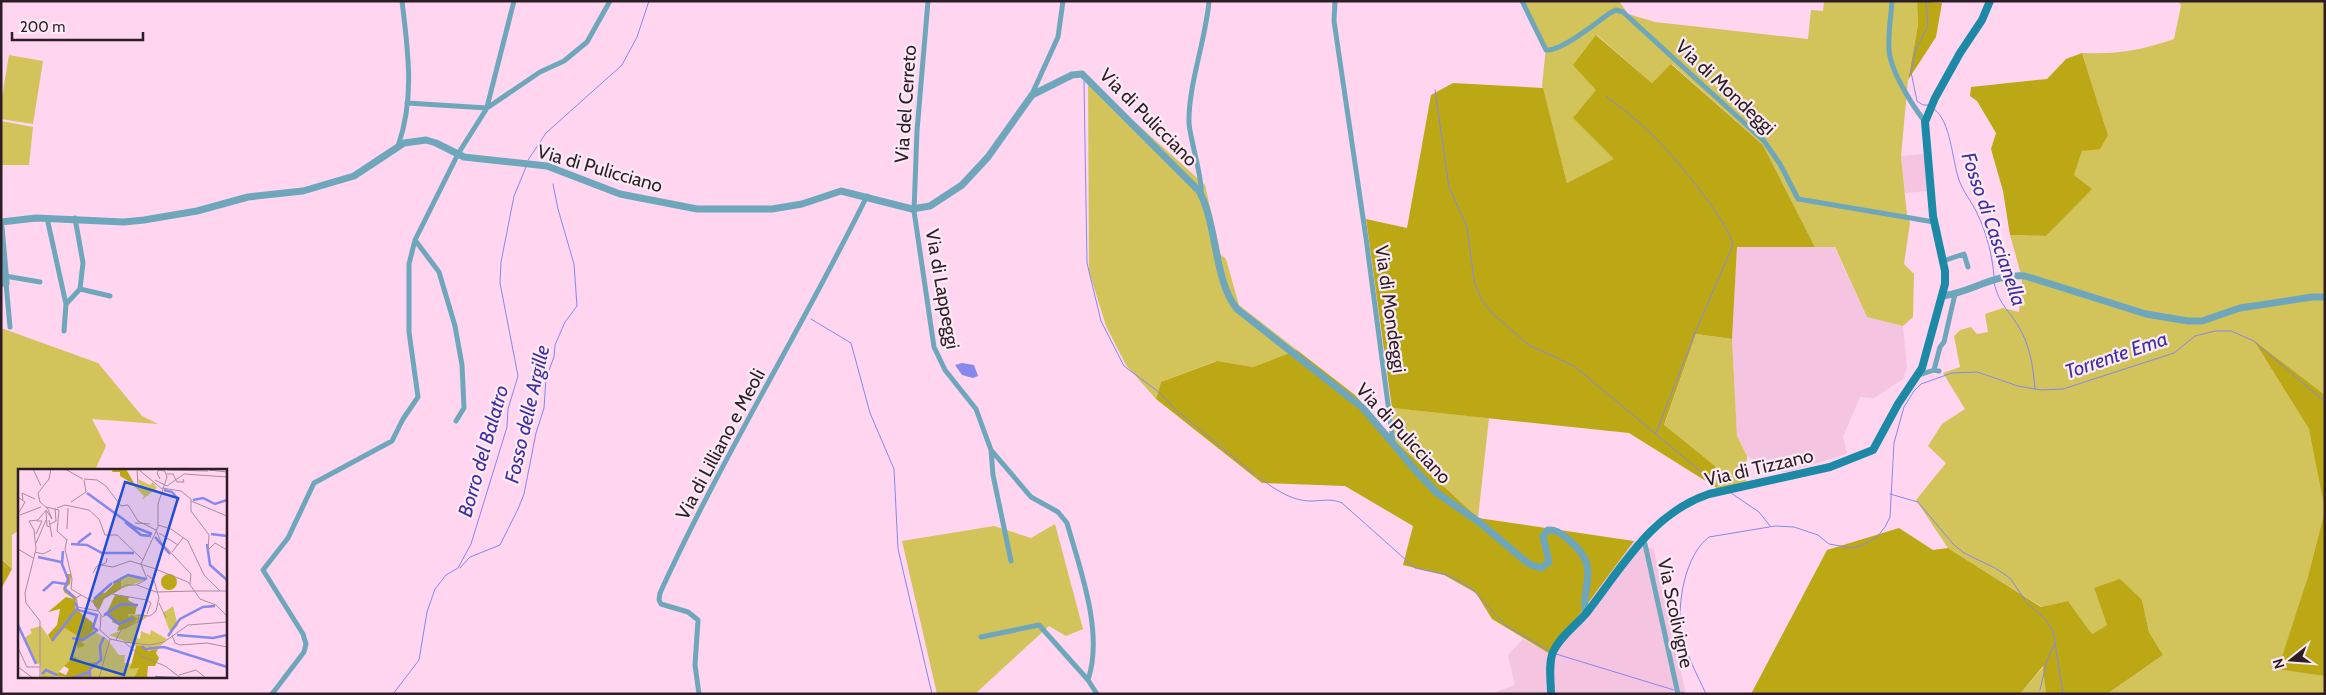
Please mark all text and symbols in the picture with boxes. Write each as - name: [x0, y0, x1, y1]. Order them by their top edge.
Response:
- scale bar: [12, 10, 144, 42]
- text: 200 m: [20, 18, 65, 36]
- street label: Via di Mondeggi: [1671, 35, 1781, 140]
- street label: Via del Cerreto: [890, 44, 921, 164]
- street label: Via di Pulicciano: [1095, 64, 1202, 171]
- street label: Via di Pulicciano: [535, 140, 665, 197]
- water label: Fosso di Cascianella: [1956, 149, 2032, 309]
- street label: Via di Lappeggi: [921, 227, 964, 351]
- street label: Via di Mondeggi: [1370, 244, 1411, 374]
- water label: Torrente Ema: [2061, 326, 2171, 384]
- water label: Fosso delle Argille: [499, 343, 555, 485]
- street label: Via di Lilliano e Meoli: [671, 365, 770, 524]
- street label: Via di Pulicciano: [1351, 378, 1456, 488]
- water label: Borro del Balatro: [453, 382, 513, 520]
- street label: Via di Tizzano: [1703, 444, 1816, 491]
- inset map: [18, 469, 226, 678]
- street label: Via Scolivigne: [1653, 556, 1698, 670]
- north arrow: [2266, 635, 2316, 685]
- text: N: [2269, 656, 2289, 671]

